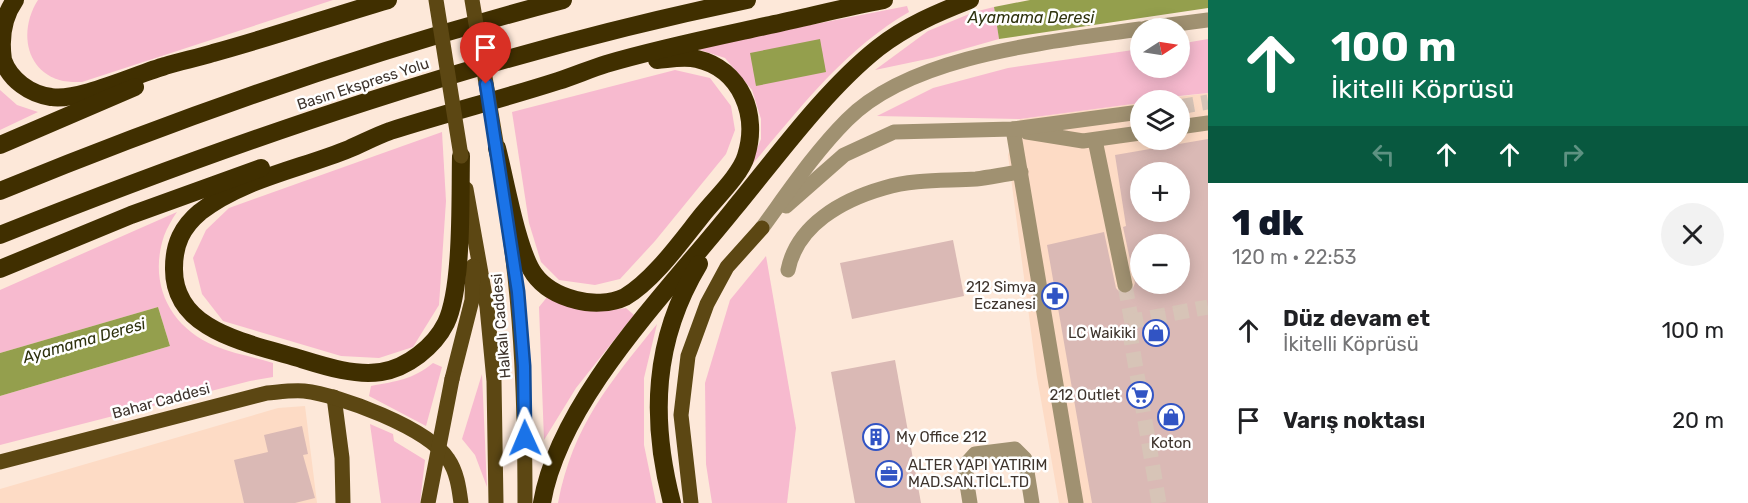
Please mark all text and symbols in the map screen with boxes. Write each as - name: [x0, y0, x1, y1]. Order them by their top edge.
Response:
- water label: Ayamama Deresi: [967, 8, 1095, 27]
- north arrow: [1130, 18, 1190, 78]
- map controls: [1130, 18, 1190, 294]
- pin: [460, 22, 511, 84]
- text: 100 m: [1331, 22, 1456, 72]
- icon: ahead: [1232, 24, 1310, 102]
- icon: arrive: [469, 31, 502, 64]
- street label: Basın Ekspress Yolu: [295, 54, 431, 114]
- text: İkitelli Köprüsü: [1331, 73, 1514, 105]
- button: layers: [1130, 90, 1190, 150]
- icon: left: [1367, 138, 1400, 171]
- icon: ahead: [1430, 138, 1463, 171]
- icon: ahead: [1493, 138, 1526, 171]
- icon: right: [1556, 138, 1589, 171]
- button: +: [1130, 162, 1190, 222]
- text: 1 dk: [1232, 201, 1304, 244]
- button: close: [1661, 203, 1724, 266]
- button: −: [1130, 234, 1190, 294]
- text: 120 m · 22:53: [1232, 245, 1357, 269]
- street label: Halkalı Caddesi: [487, 273, 515, 379]
- place label: 212 Simya Eczanesi: [966, 278, 1036, 313]
- pharmacy icon: 212 Simya Eczanesi: [1040, 281, 1070, 311]
- text: Düz devam et: [1283, 305, 1430, 332]
- water label: Ayamama Deresi: [20, 314, 149, 367]
- icon: ahead: [1232, 314, 1265, 347]
- text: 100 m: [1662, 317, 1724, 344]
- shop icon: LC Waikiki: [1141, 318, 1171, 348]
- place label: LC Waikiki: [1068, 324, 1136, 342]
- text: İkitelli Köprüsü: [1283, 332, 1419, 356]
- street label: Bahar Caddesi: [110, 379, 212, 423]
- supermarket icon: 212 Outlet: [1125, 380, 1155, 410]
- place label: 212 Outlet: [1049, 386, 1120, 404]
- shop icon: Koton: [1156, 402, 1186, 432]
- icon: arrive: [1232, 404, 1265, 437]
- position arrow: [493, 406, 557, 470]
- text: Varış noktası: [1283, 407, 1425, 434]
- text: 20 m: [1672, 407, 1724, 434]
- building icon: My Office 212: [861, 422, 891, 452]
- place label: My Office 212: [896, 428, 987, 446]
- place label: Koton: [1151, 434, 1191, 452]
- place label: ALTER YAPI YATIRIM MAD.SAN.TİCL.TD: [908, 456, 1047, 491]
- office icon: ALTER YAPI YATIRIM MAD.SAN.TİCL.TD: [874, 459, 904, 489]

